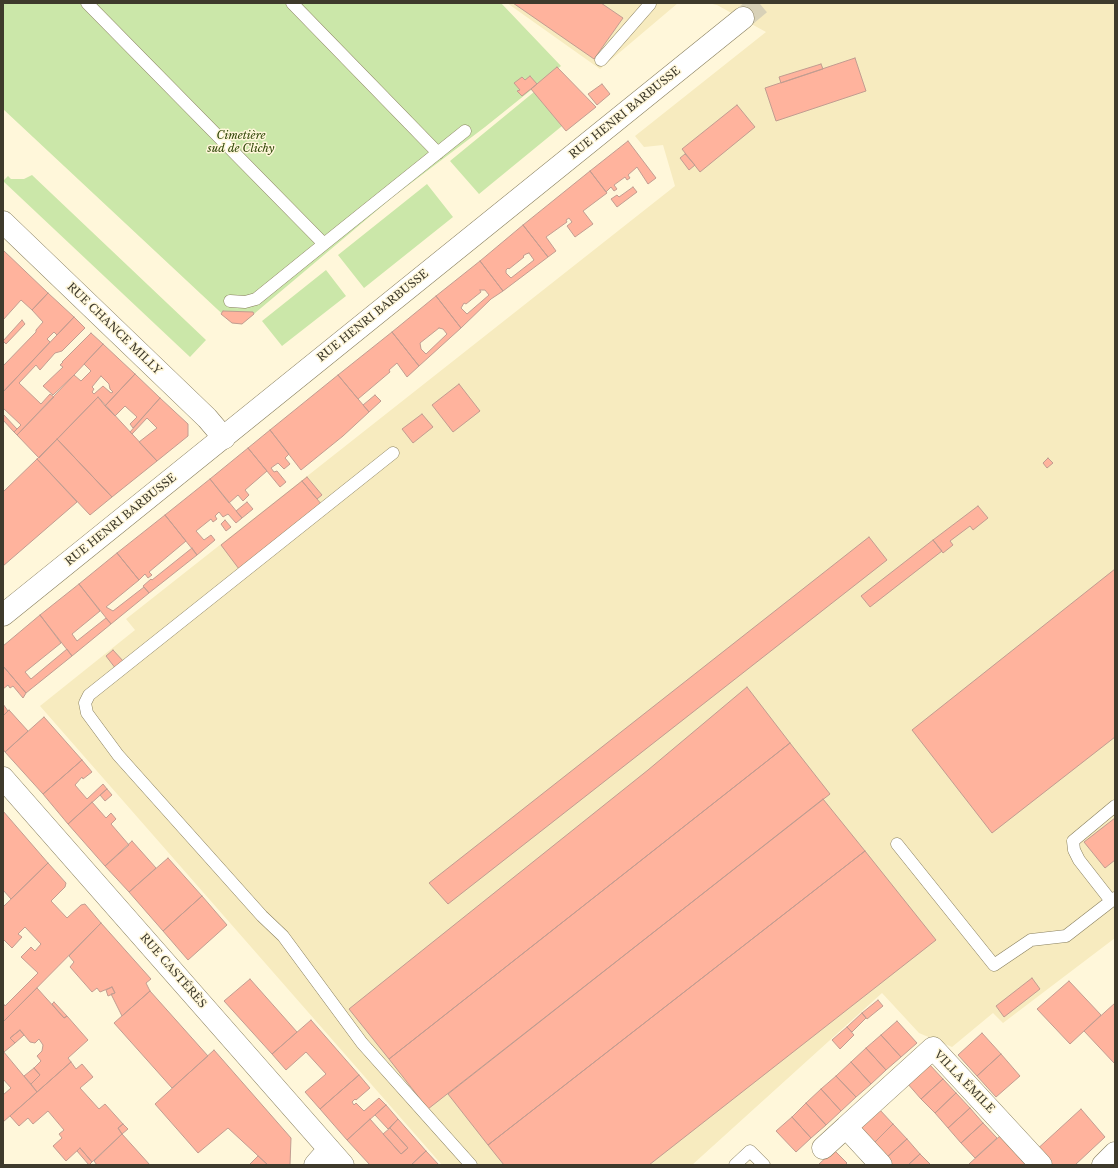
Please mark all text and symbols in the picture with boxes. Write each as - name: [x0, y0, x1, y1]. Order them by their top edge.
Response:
- street label: RUE HENRI BARBUSSE: [567, 64, 683, 162]
- park label: Cimetière sud de Clichy: [208, 129, 274, 155]
- street label: RUE HENRI BARBUSSE: [315, 267, 431, 365]
- street label: RUE CHANCE MILLY: [64, 280, 164, 378]
- street label: RUE HENRI BARBUSSE: [63, 471, 179, 569]
- street label: RUE CASTÉRÈS: [137, 931, 209, 1011]
- street label: VILLA ÉMILE: [931, 1048, 997, 1116]

